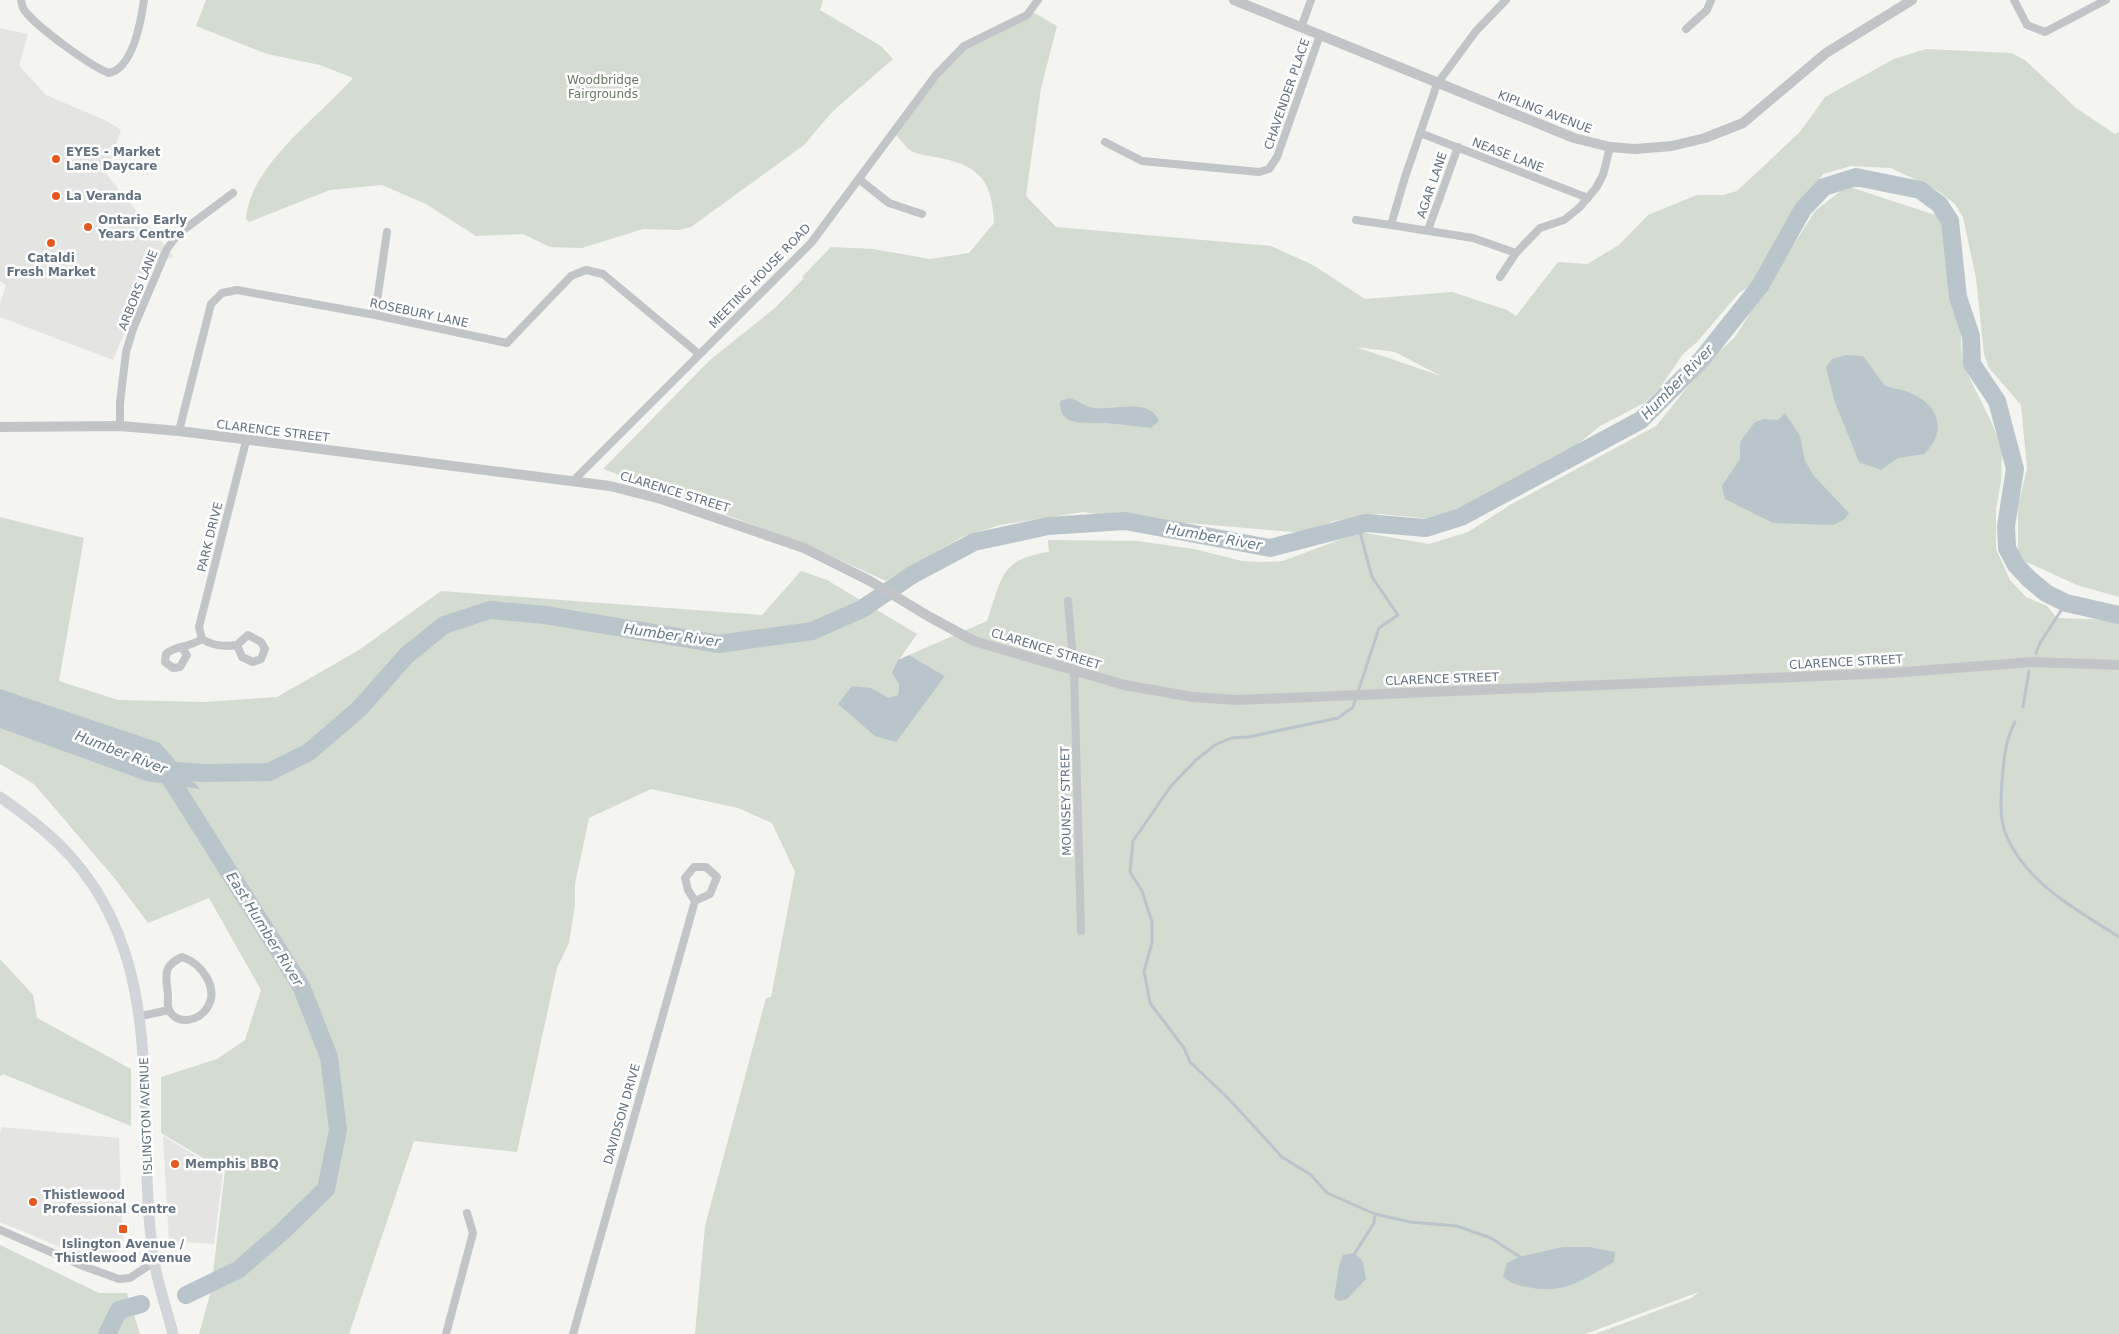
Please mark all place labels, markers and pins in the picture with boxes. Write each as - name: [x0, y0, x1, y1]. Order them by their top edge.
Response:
- place label: EYES - Market Lane Daycare: [66, 145, 161, 173]
- marker: EYES - Market Lane Daycare: [50, 153, 62, 165]
- place label: La Veranda: [66, 189, 142, 203]
- marker: La Veranda: [50, 190, 62, 202]
- place label: Ontario Early Years Centre: [97, 213, 187, 241]
- marker: Ontario Early Years Centre: [82, 221, 94, 233]
- marker: Cataldi Fresh Market: [45, 237, 57, 249]
- place label: Cataldi Fresh Market: [7, 251, 96, 279]
- place label: Memphis BBQ: [185, 1157, 279, 1171]
- marker: Memphis BBQ: [169, 1158, 181, 1170]
- place label: Thistlewood Professional Centre: [43, 1188, 176, 1216]
- marker: Thistlewood Professional Centre: [27, 1196, 39, 1208]
- marker: Islington Avenue / Thistlewood Avenue: [117, 1223, 129, 1235]
- place label: Islington Avenue / Thistlewood Avenue: [55, 1237, 191, 1265]

